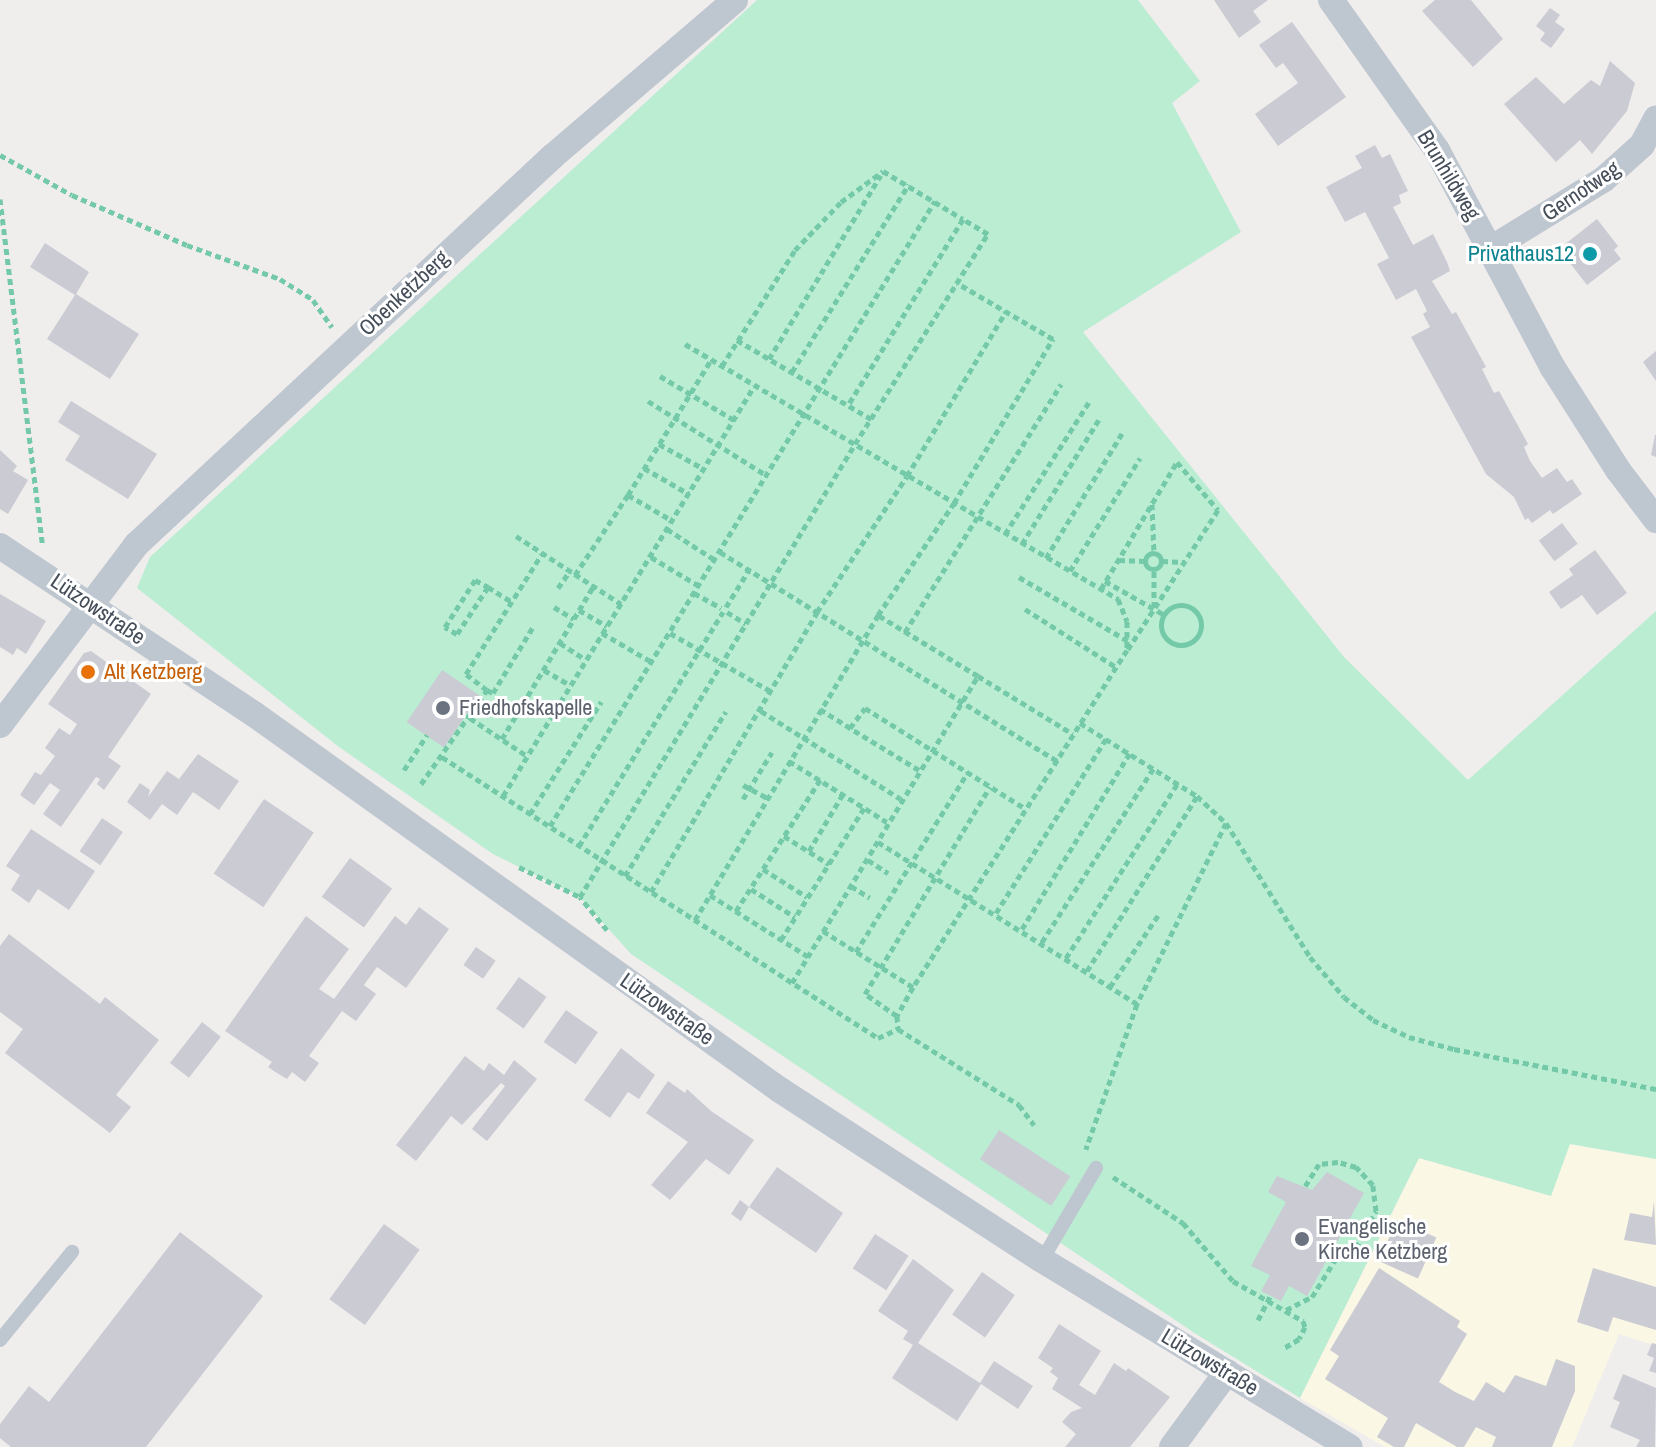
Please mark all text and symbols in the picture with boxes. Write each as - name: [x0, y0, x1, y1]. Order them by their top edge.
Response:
- street label: Brunhildweg: [1412, 125, 1486, 225]
- street label: Gernotweg: [1537, 155, 1625, 227]
- place label: Privathaus12: [1468, 241, 1574, 267]
- street label: Obenketzberg: [354, 245, 454, 341]
- marker: Privathaus12: [1581, 245, 1599, 263]
- street label: Lützowstraße: [46, 568, 150, 650]
- place label: Alt Ketzberg: [104, 659, 202, 685]
- marker: Alt Ketzberg: [79, 663, 97, 681]
- place label: Friedhofskapelle: [459, 695, 592, 721]
- marker: Friedhofskapelle: [434, 699, 452, 717]
- street label: Lützowstraße: [615, 967, 719, 1051]
- place label: Evangelische Kirche Ketzberg: [1318, 1213, 1447, 1264]
- marker: Evangelische Kirche Ketzberg: [1293, 1230, 1311, 1248]
- street label: Lützowstraße: [1157, 1323, 1263, 1401]

